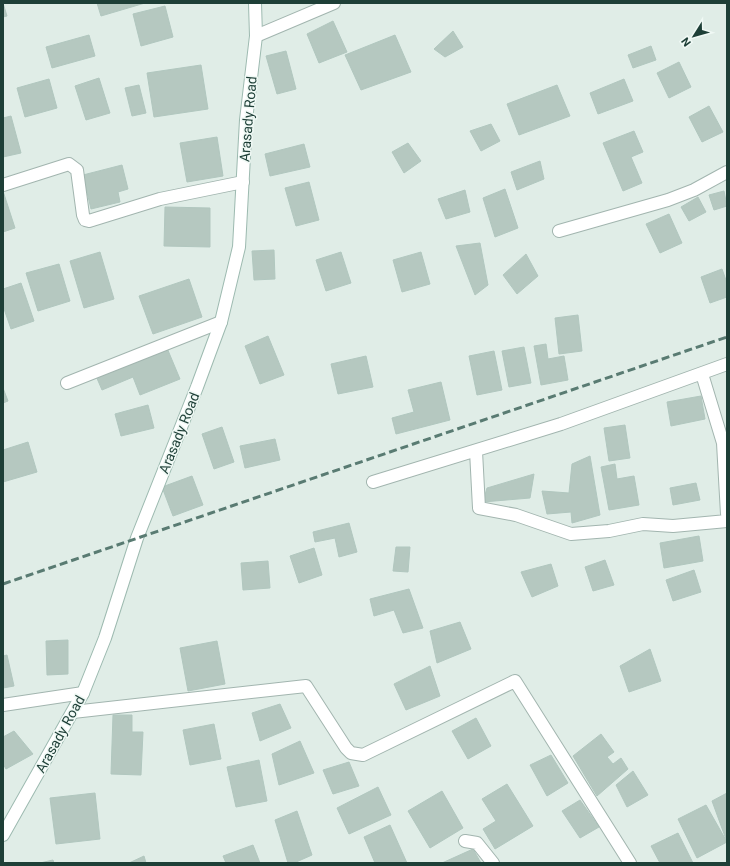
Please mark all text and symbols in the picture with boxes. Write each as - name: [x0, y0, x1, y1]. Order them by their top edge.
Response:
- north arrow: [674, 16, 714, 56]
- text: N: [679, 35, 694, 49]
- street label: Arasady Road: [236, 75, 260, 163]
- street label: Arasady Road: [155, 390, 203, 476]
- street label: Arasady Road: [32, 692, 88, 776]

